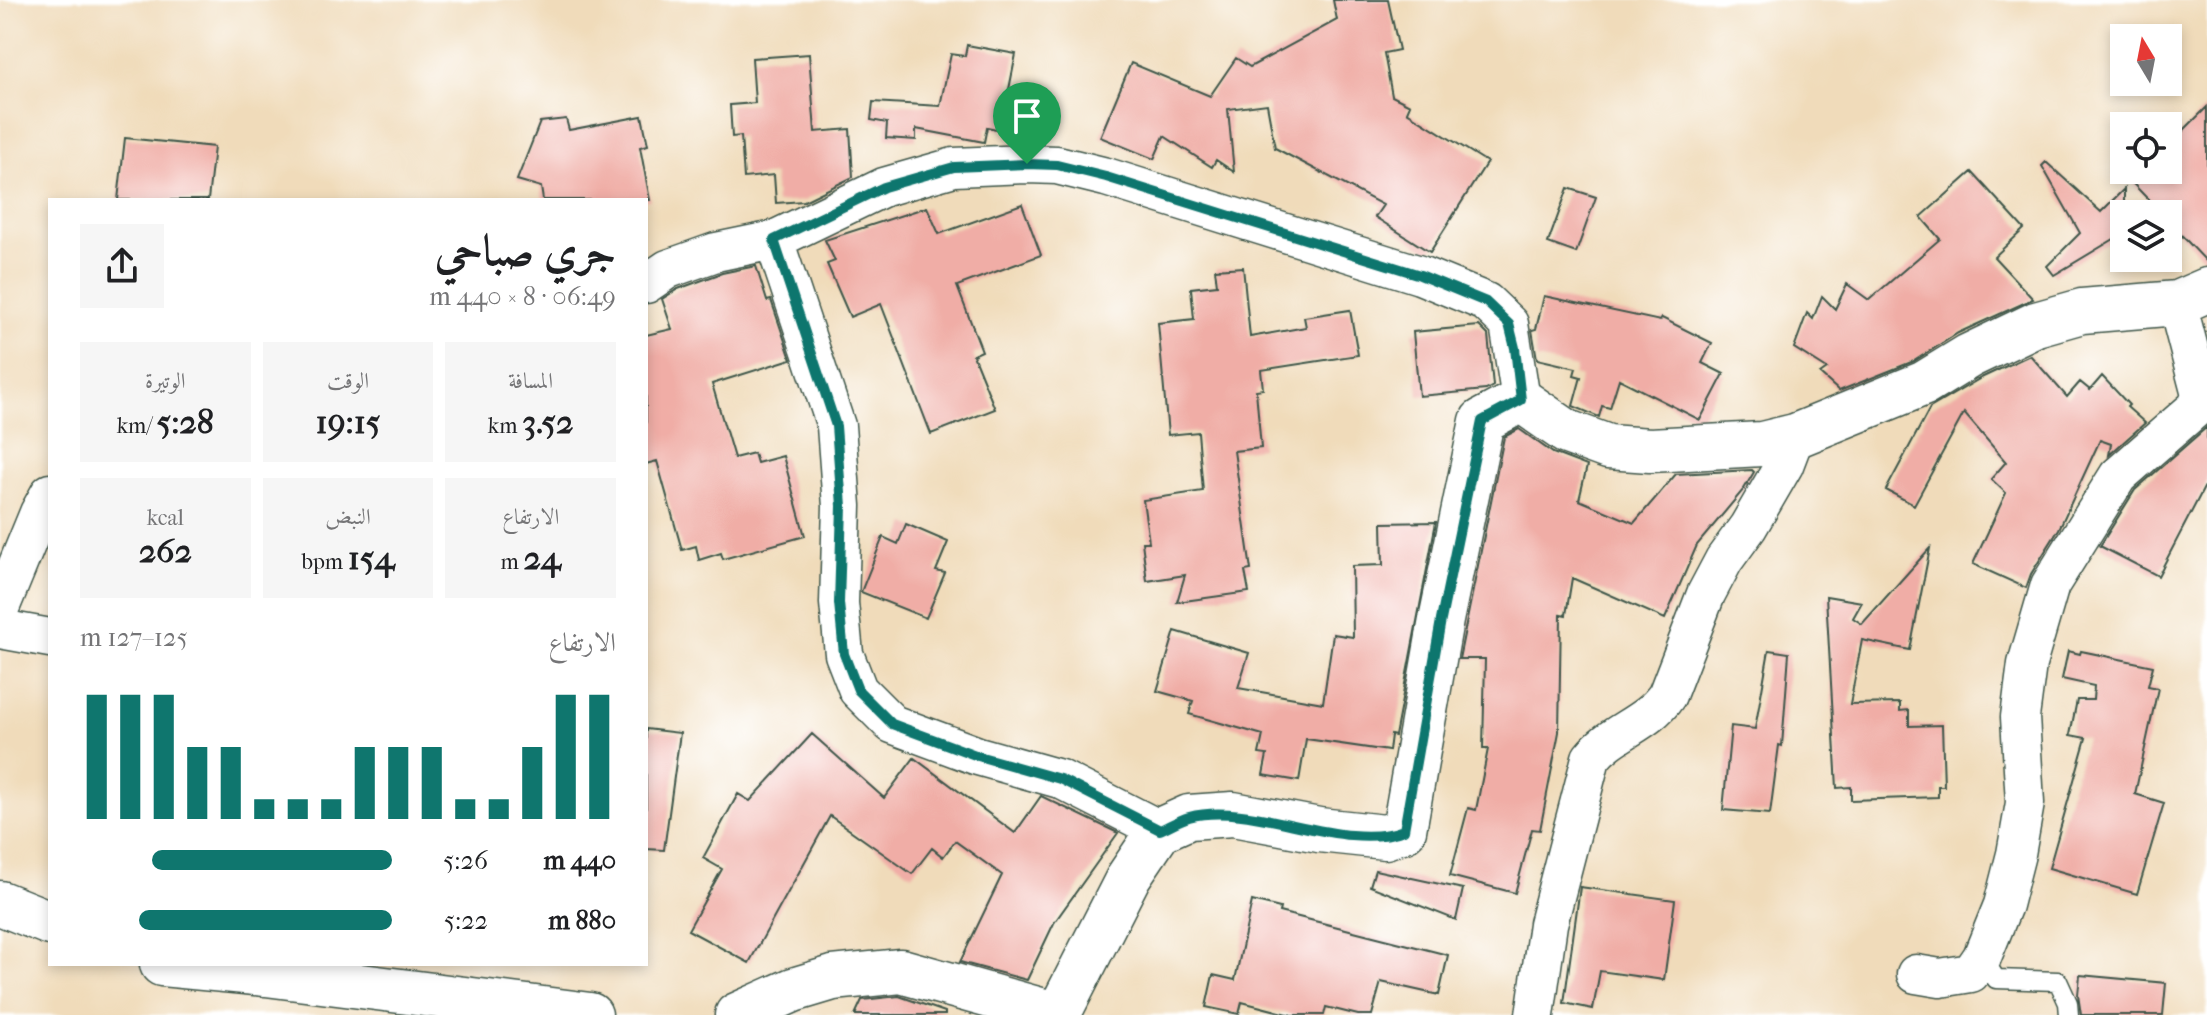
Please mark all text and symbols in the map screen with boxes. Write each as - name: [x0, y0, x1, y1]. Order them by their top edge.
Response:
- north arrow: [2110, 24, 2182, 96]
- map controls: [2110, 24, 2182, 272]
- pin: [993, 82, 1061, 164]
- icon: arrive: [1005, 94, 1049, 138]
- button: locate: [2110, 112, 2182, 184]
- button: layers: [2110, 200, 2182, 272]
- button: share: [80, 224, 164, 308]
- text: جري صباحي: [435, 225, 616, 276]
- text: 06:49 · 8 × 440 m: [429, 281, 616, 312]
- text: الوتيرة: [145, 368, 186, 394]
- text: الوقت: [327, 368, 369, 394]
- text: المسافة: [508, 368, 553, 394]
- text: 5:28: [156, 402, 214, 442]
- text: 19:15: [316, 402, 380, 442]
- text: 3.52: [522, 402, 574, 442]
- text: /km: [117, 413, 156, 439]
- text: km: [488, 413, 522, 439]
- text: النبض: [325, 504, 371, 530]
- text: الارتفاع: [502, 504, 559, 530]
- text: kcal: [147, 505, 184, 531]
- text: 262: [139, 531, 192, 571]
- text: 154: [348, 538, 395, 578]
- text: 24: [523, 538, 561, 578]
- text: bpm: [301, 549, 348, 575]
- text: m: [500, 549, 523, 575]
- text: 125–127 m: [80, 622, 188, 653]
- text: الارتفاع: [549, 627, 616, 658]
- text: 5:26: [443, 845, 488, 876]
- text: 440 m: [544, 845, 616, 876]
- text: 5:22: [444, 905, 488, 936]
- text: 880 m: [548, 905, 616, 936]

